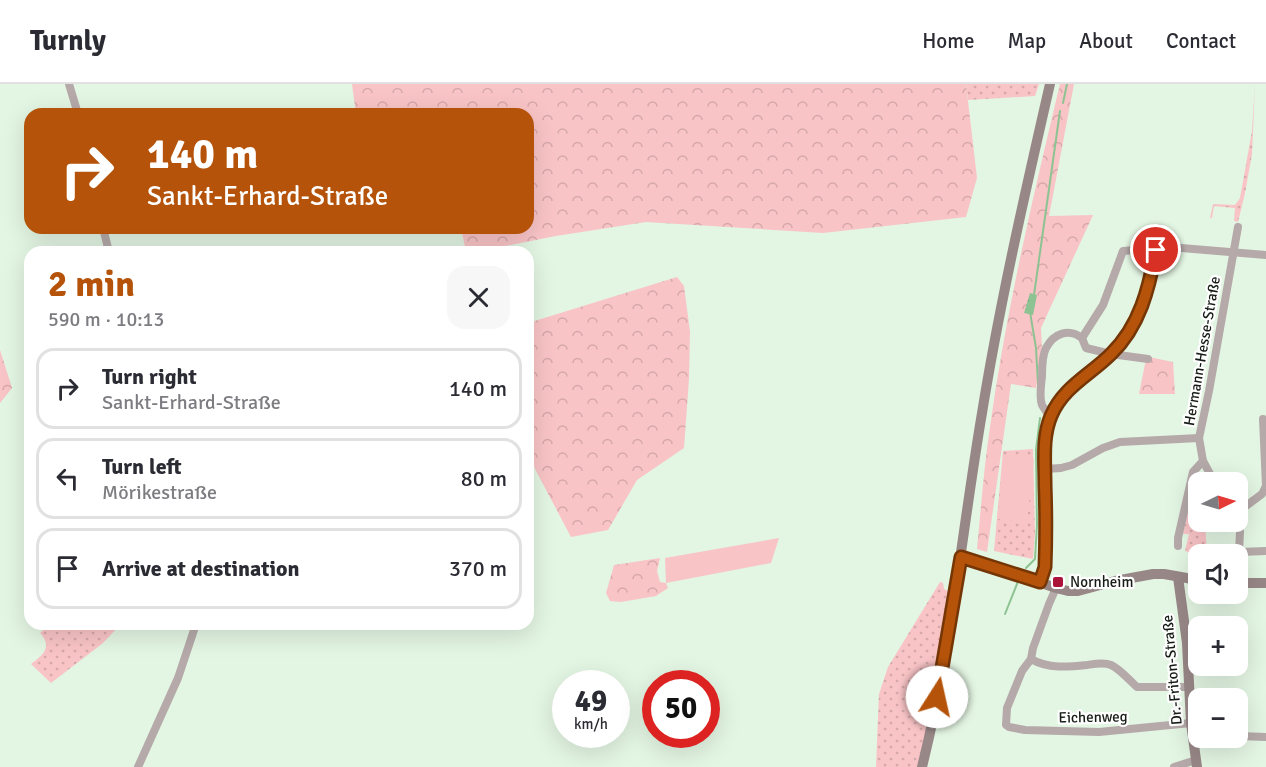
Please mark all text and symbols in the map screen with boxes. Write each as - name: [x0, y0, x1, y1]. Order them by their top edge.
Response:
- text: Turnly: [30, 24, 106, 58]
- text: Home: [922, 28, 975, 54]
- text: Map: [1008, 28, 1046, 54]
- text: About: [1079, 28, 1133, 54]
- text: Contact: [1166, 28, 1236, 54]
- text: 140 m: [147, 129, 258, 180]
- icon: right: [48, 132, 126, 210]
- text: Sankt-Erhard-Straße: [147, 180, 388, 213]
- pin: [1130, 224, 1181, 275]
- icon: arrive: [1139, 233, 1172, 266]
- text: 2 min: [48, 262, 135, 307]
- button: close: [447, 266, 510, 329]
- street label: Hermann-Hesse-Straße: [1180, 275, 1224, 427]
- text: 590 m · 10:13: [48, 307, 164, 332]
- text: Turn right: [102, 363, 197, 390]
- icon: right: [51, 372, 84, 405]
- text: 140 m: [449, 375, 507, 402]
- text: Sankt-Erhard-Straße: [102, 390, 281, 415]
- text: Turn left: [102, 453, 182, 480]
- icon: left: [51, 462, 84, 495]
- text: 80 m: [461, 465, 507, 492]
- north arrow: [1188, 472, 1248, 532]
- map controls: [1188, 472, 1248, 748]
- text: Mörikestraße: [102, 480, 217, 505]
- button: sound: [1188, 544, 1248, 604]
- icon: arrive: [51, 552, 84, 585]
- text: Arrive at destination: [102, 555, 299, 582]
- text: 370 m: [449, 555, 507, 582]
- place label: Nornheim: [1070, 573, 1133, 591]
- marker: Nornheim: [1051, 575, 1065, 589]
- street label: Dr.-Friton-Straße: [1158, 614, 1186, 726]
- button: +: [1188, 616, 1248, 676]
- position arrow: [905, 665, 969, 729]
- speed limit sign: 50: [642, 670, 720, 748]
- text: 49: [575, 683, 607, 720]
- button: −: [1188, 688, 1248, 748]
- street label: Eichenweg: [1058, 707, 1128, 727]
- text: km/h: [574, 715, 608, 733]

